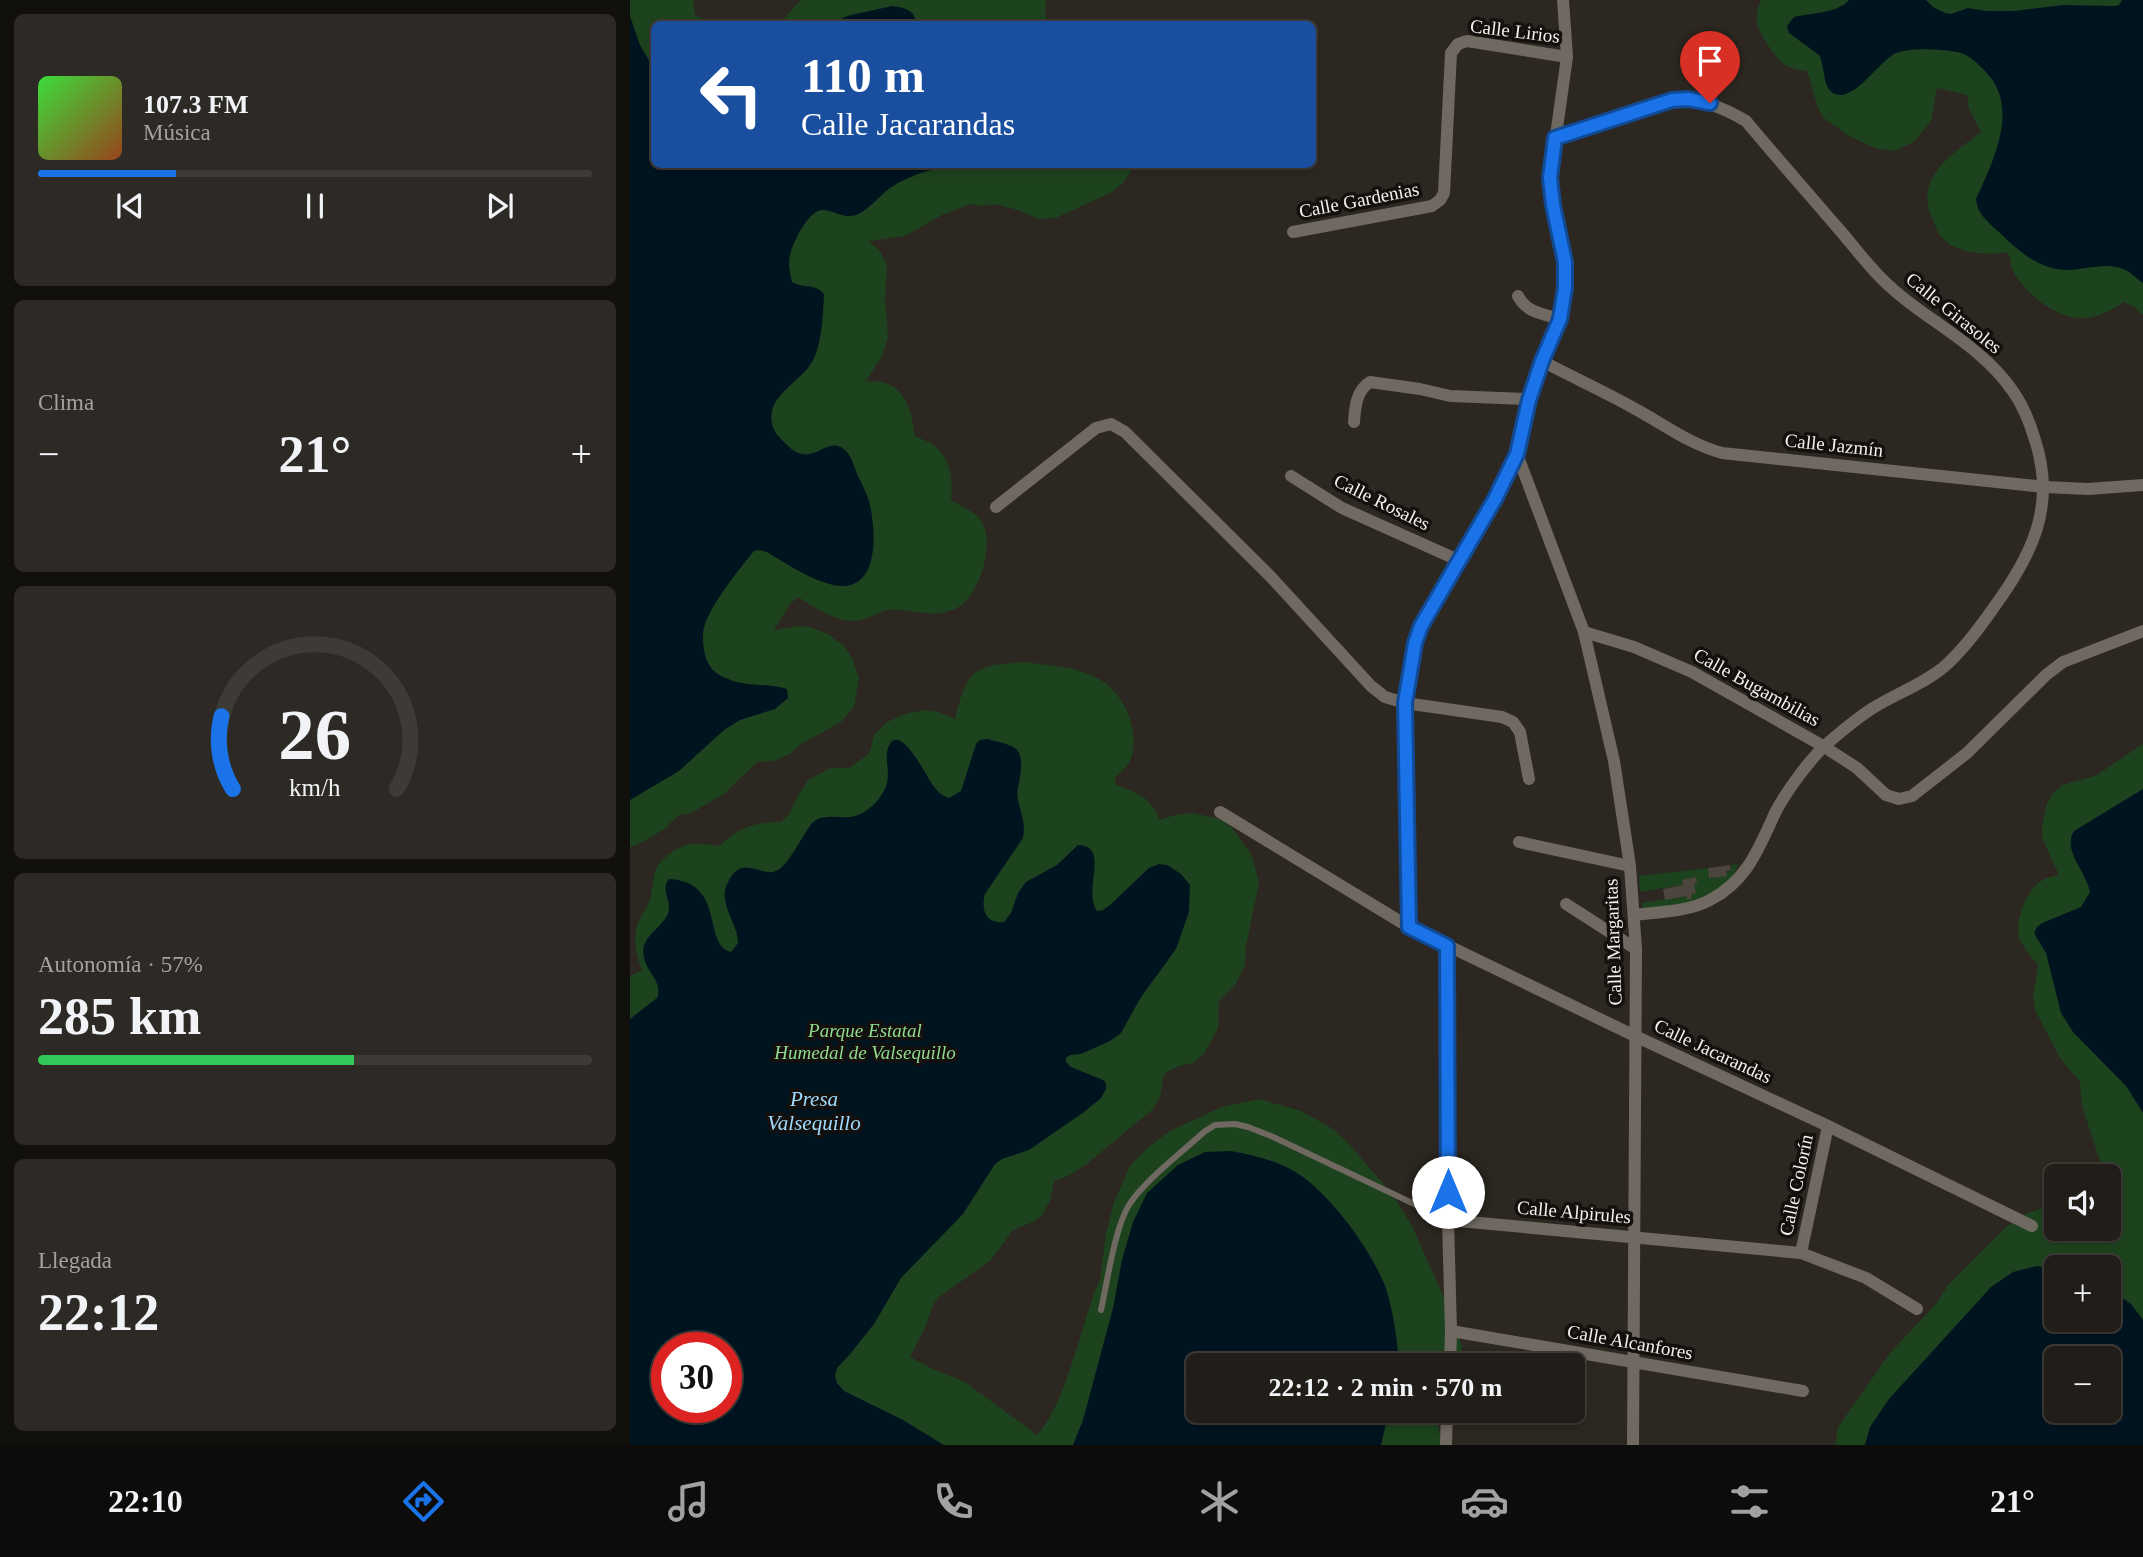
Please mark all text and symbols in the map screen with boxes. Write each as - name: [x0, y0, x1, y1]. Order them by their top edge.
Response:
- street label: Calle Lirios: [1469, 15, 1561, 47]
- pin: [1680, 31, 1740, 103]
- icon: arrive: [1691, 42, 1729, 80]
- text: 110 m: [801, 48, 925, 103]
- icon: left: [686, 49, 777, 140]
- text: 107.3 FM: [143, 90, 248, 119]
- text: Calle Jacarandas: [801, 106, 1015, 142]
- text: Música: [143, 120, 211, 145]
- street label: Calle Gardenias: [1297, 178, 1421, 222]
- icon: previous: [111, 187, 149, 225]
- icon: pause: [296, 187, 334, 225]
- icon: next: [481, 187, 519, 225]
- street label: Calle Girasoles: [1902, 268, 2006, 358]
- text: Clima: [38, 390, 94, 415]
- text: 21°: [279, 426, 351, 483]
- street label: Calle Jazmín: [1784, 429, 1885, 461]
- text: −: [38, 433, 59, 475]
- text: +: [571, 433, 592, 475]
- street label: Calle Rosales: [1331, 470, 1433, 534]
- street label: Calle Bugambilias: [1690, 644, 1824, 730]
- text: 26: [279, 694, 351, 775]
- text: km/h: [289, 773, 341, 800]
- street label: Calle Margaritas: [1600, 878, 1626, 1006]
- text: Autonomía · 57%: [38, 952, 203, 977]
- text: 285 km: [38, 988, 201, 1045]
- street label: Calle Jacarandas: [1651, 1015, 1775, 1087]
- park label: Parque Estatal Humedal de Valsequillo: [773, 1020, 956, 1063]
- water label: Presa Valsequillo: [767, 1087, 861, 1135]
- street label: Calle Colorín: [1775, 1132, 1817, 1238]
- position arrow: [1411, 1155, 1485, 1229]
- map controls: [2044, 1164, 2121, 1423]
- button: sound: [2044, 1164, 2121, 1241]
- street label: Calle Alpirules: [1516, 1197, 1632, 1227]
- text: Llegada: [38, 1248, 112, 1273]
- button: +: [2044, 1255, 2121, 1332]
- text: 22:12: [38, 1284, 159, 1341]
- street label: Calle Alcanfores: [1566, 1321, 1694, 1363]
- speed limit sign: 30: [651, 1332, 742, 1423]
- button: −: [2044, 1346, 2121, 1423]
- text: 22:12 · 2 min · 570 m: [1269, 1373, 1503, 1402]
- icon: directions: [399, 1477, 448, 1526]
- icon: music: [664, 1477, 713, 1526]
- icon: phone: [929, 1477, 978, 1526]
- icon: climate: [1195, 1477, 1244, 1526]
- icon: car: [1460, 1477, 1509, 1526]
- icon: filters: [1725, 1477, 1774, 1526]
- text: 22:10: [108, 1483, 183, 1519]
- text: 21°: [1990, 1483, 2035, 1519]

